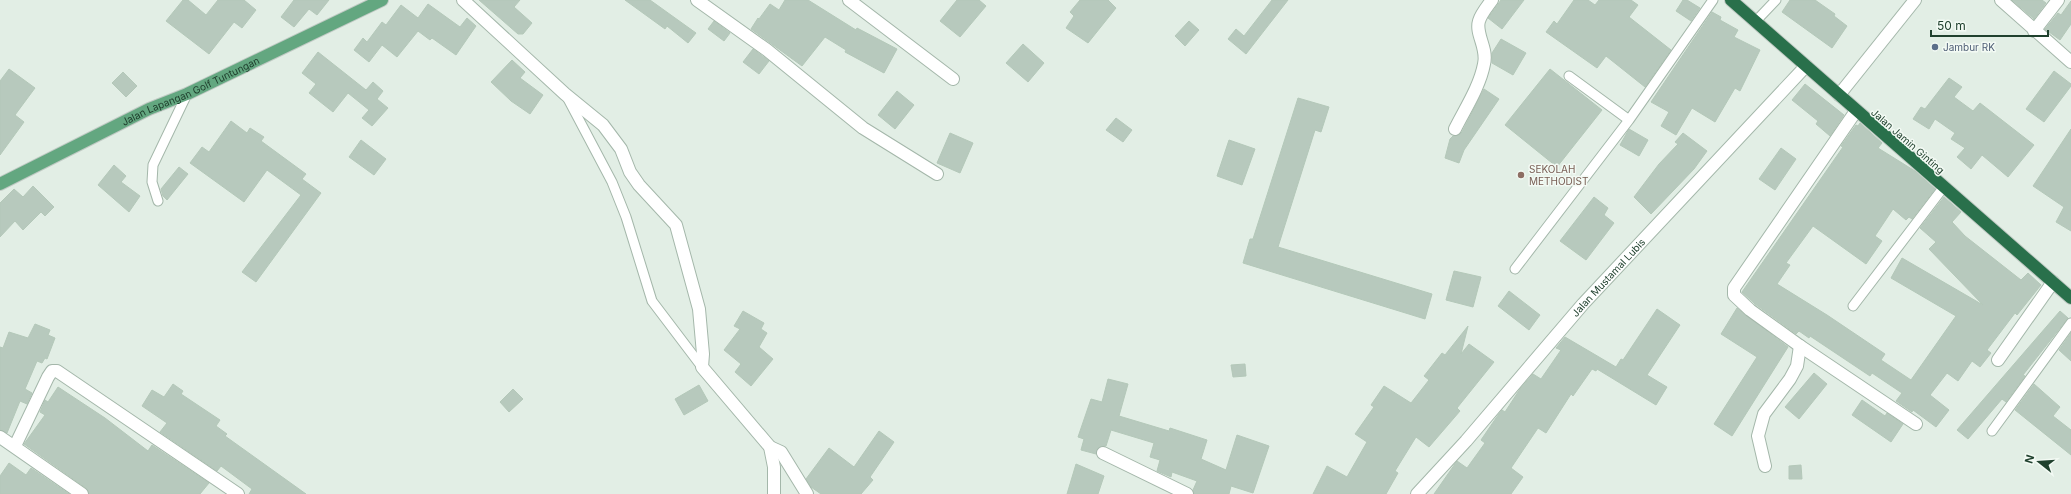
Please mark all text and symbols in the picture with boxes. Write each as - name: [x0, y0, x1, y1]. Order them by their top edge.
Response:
- scale bar: [1931, 12, 2048, 38]
- text: 50 m: [1937, 18, 1966, 33]
- place label: Jambur RK: [1943, 41, 1995, 53]
- marker: Jambur RK: [1930, 42, 1940, 52]
- street label: Jalan Lapangan Golf Tuntungan: [119, 54, 261, 128]
- street label: Jalan Jamin Ginting: [1869, 106, 1947, 176]
- place label: SEKOLAH METHODIST: [1529, 163, 1588, 187]
- marker: SEKOLAH METHODIST: [1516, 170, 1526, 180]
- street label: Jalan Mustamal Lubis: [1569, 236, 1647, 319]
- north arrow: [2019, 442, 2059, 482]
- text: N: [2022, 453, 2037, 465]

